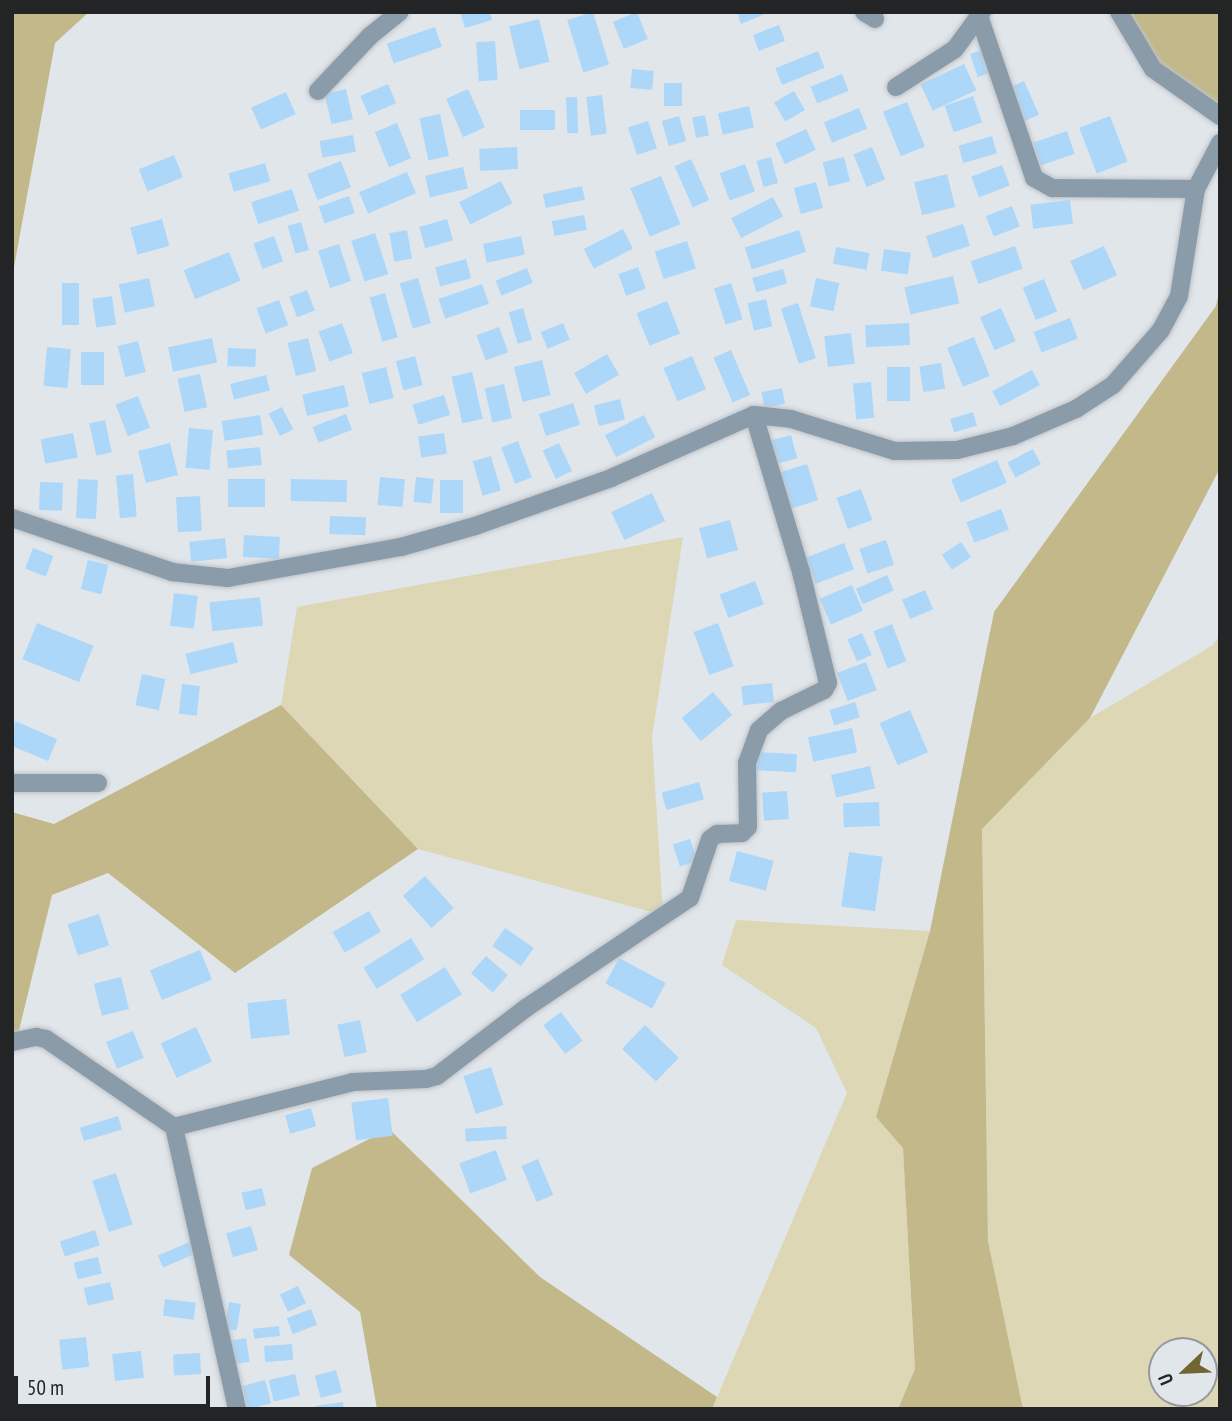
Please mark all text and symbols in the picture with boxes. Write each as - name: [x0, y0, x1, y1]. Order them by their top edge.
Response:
- north arrow: [1148, 1337, 1218, 1407]
- scale bar: [18, 1362, 214, 1406]
- text: U: [1153, 1370, 1178, 1389]
- text: 50 m: [27, 1374, 64, 1401]

